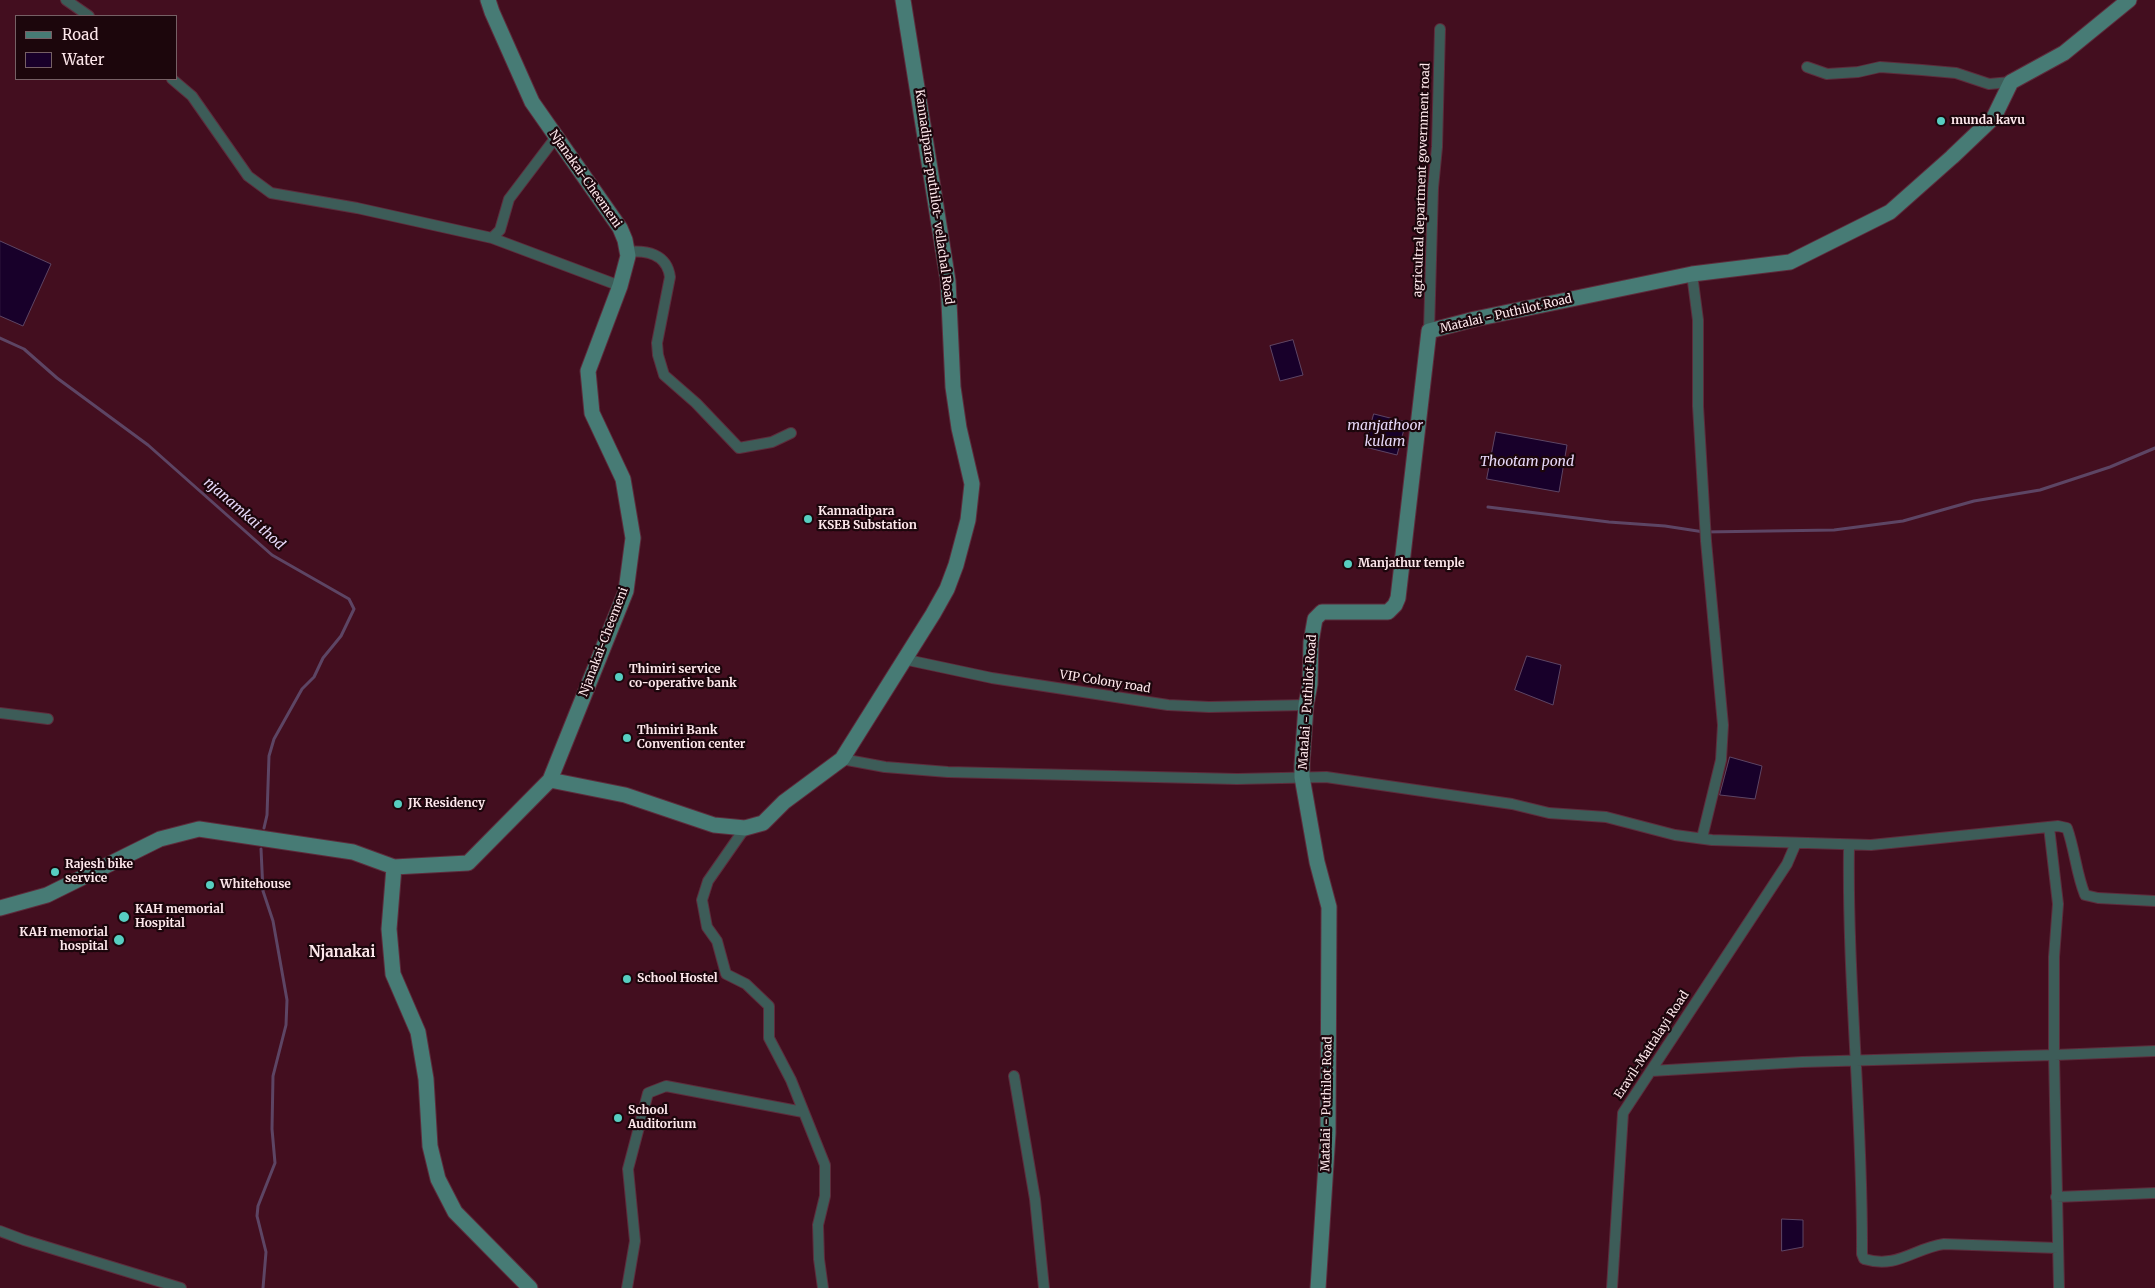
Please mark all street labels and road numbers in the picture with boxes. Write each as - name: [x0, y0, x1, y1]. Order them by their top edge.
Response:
- street label: agricultral department government road: [1411, 63, 1433, 297]
- street label: Kannadipara-puthilot- vellachal Road: [912, 88, 956, 306]
- street label: Njanakai-Cheemeni: [546, 127, 624, 231]
- street label: Matalai - Puthilot Road: [1439, 292, 1573, 336]
- street label: Njanakai-Cheemeni: [577, 585, 631, 699]
- street label: Matalai - Puthilot Road: [1296, 634, 1320, 770]
- street label: VIP Colony road: [1059, 668, 1151, 696]
- street label: Eravil-Mattalayi Road: [1612, 988, 1692, 1102]
- street label: Matalai - Puthilot Road: [1319, 1036, 1335, 1172]

